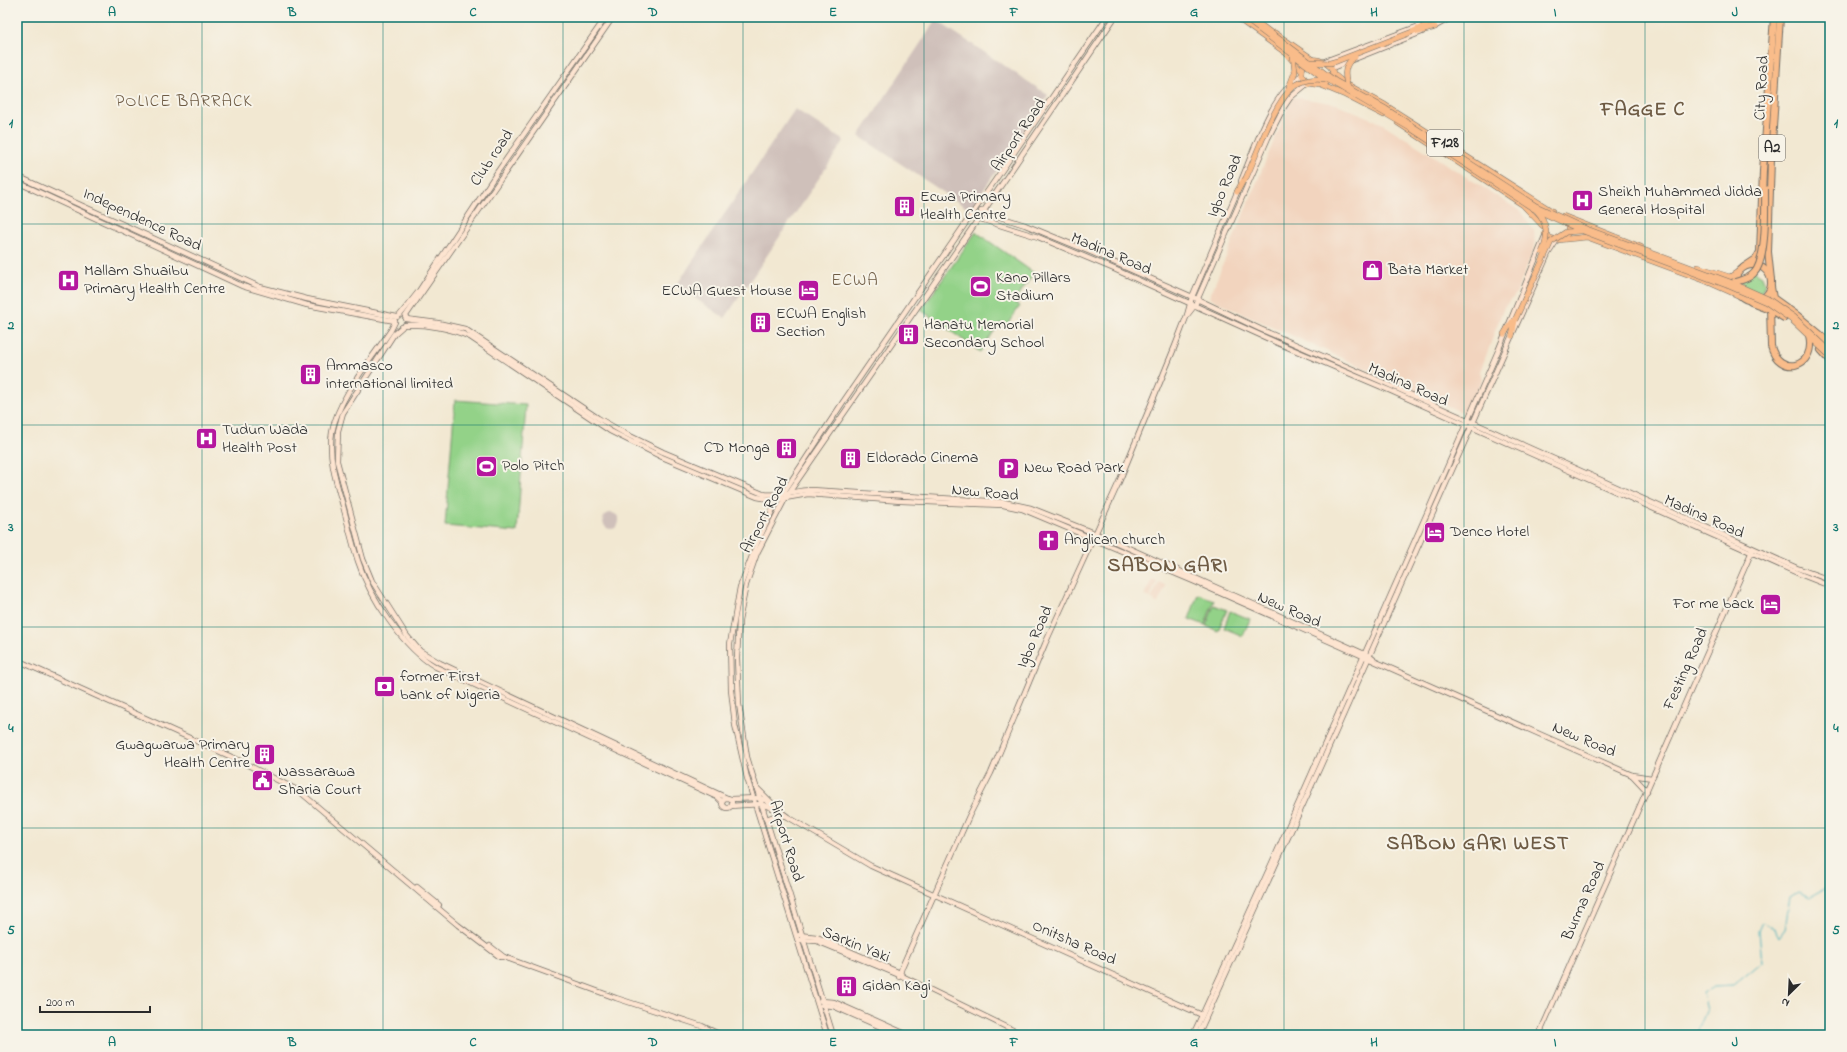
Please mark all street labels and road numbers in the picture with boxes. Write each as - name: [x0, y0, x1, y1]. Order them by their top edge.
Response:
- street label: City Road: [1748, 55, 1776, 121]
- street label: Airport Road: [986, 94, 1052, 176]
- street label: Club road: [464, 125, 520, 191]
- road number: F128: [1427, 130, 1463, 156]
- road number: A2: [1759, 135, 1785, 161]
- street label: Igbo Road: [1201, 151, 1249, 221]
- street label: Independence Road: [79, 182, 205, 258]
- street label: Madina Road: [1067, 226, 1155, 282]
- street label: Madina Road: [1364, 357, 1452, 413]
- street label: Airport Road: [735, 472, 795, 558]
- street label: New Road: [950, 478, 1020, 508]
- street label: Madina Road: [1660, 489, 1748, 545]
- street label: New Road: [1253, 585, 1325, 635]
- street label: Igbo Road: [1011, 602, 1059, 672]
- street label: Festing Road: [1657, 624, 1715, 715]
- street label: New Road: [1548, 716, 1620, 764]
- street label: Airport Road: [762, 797, 810, 885]
- street label: Burma Road: [1555, 857, 1612, 945]
- street label: Onitsha Road: [1028, 914, 1120, 972]
- street label: Sarkin Yaki: [818, 920, 894, 970]

